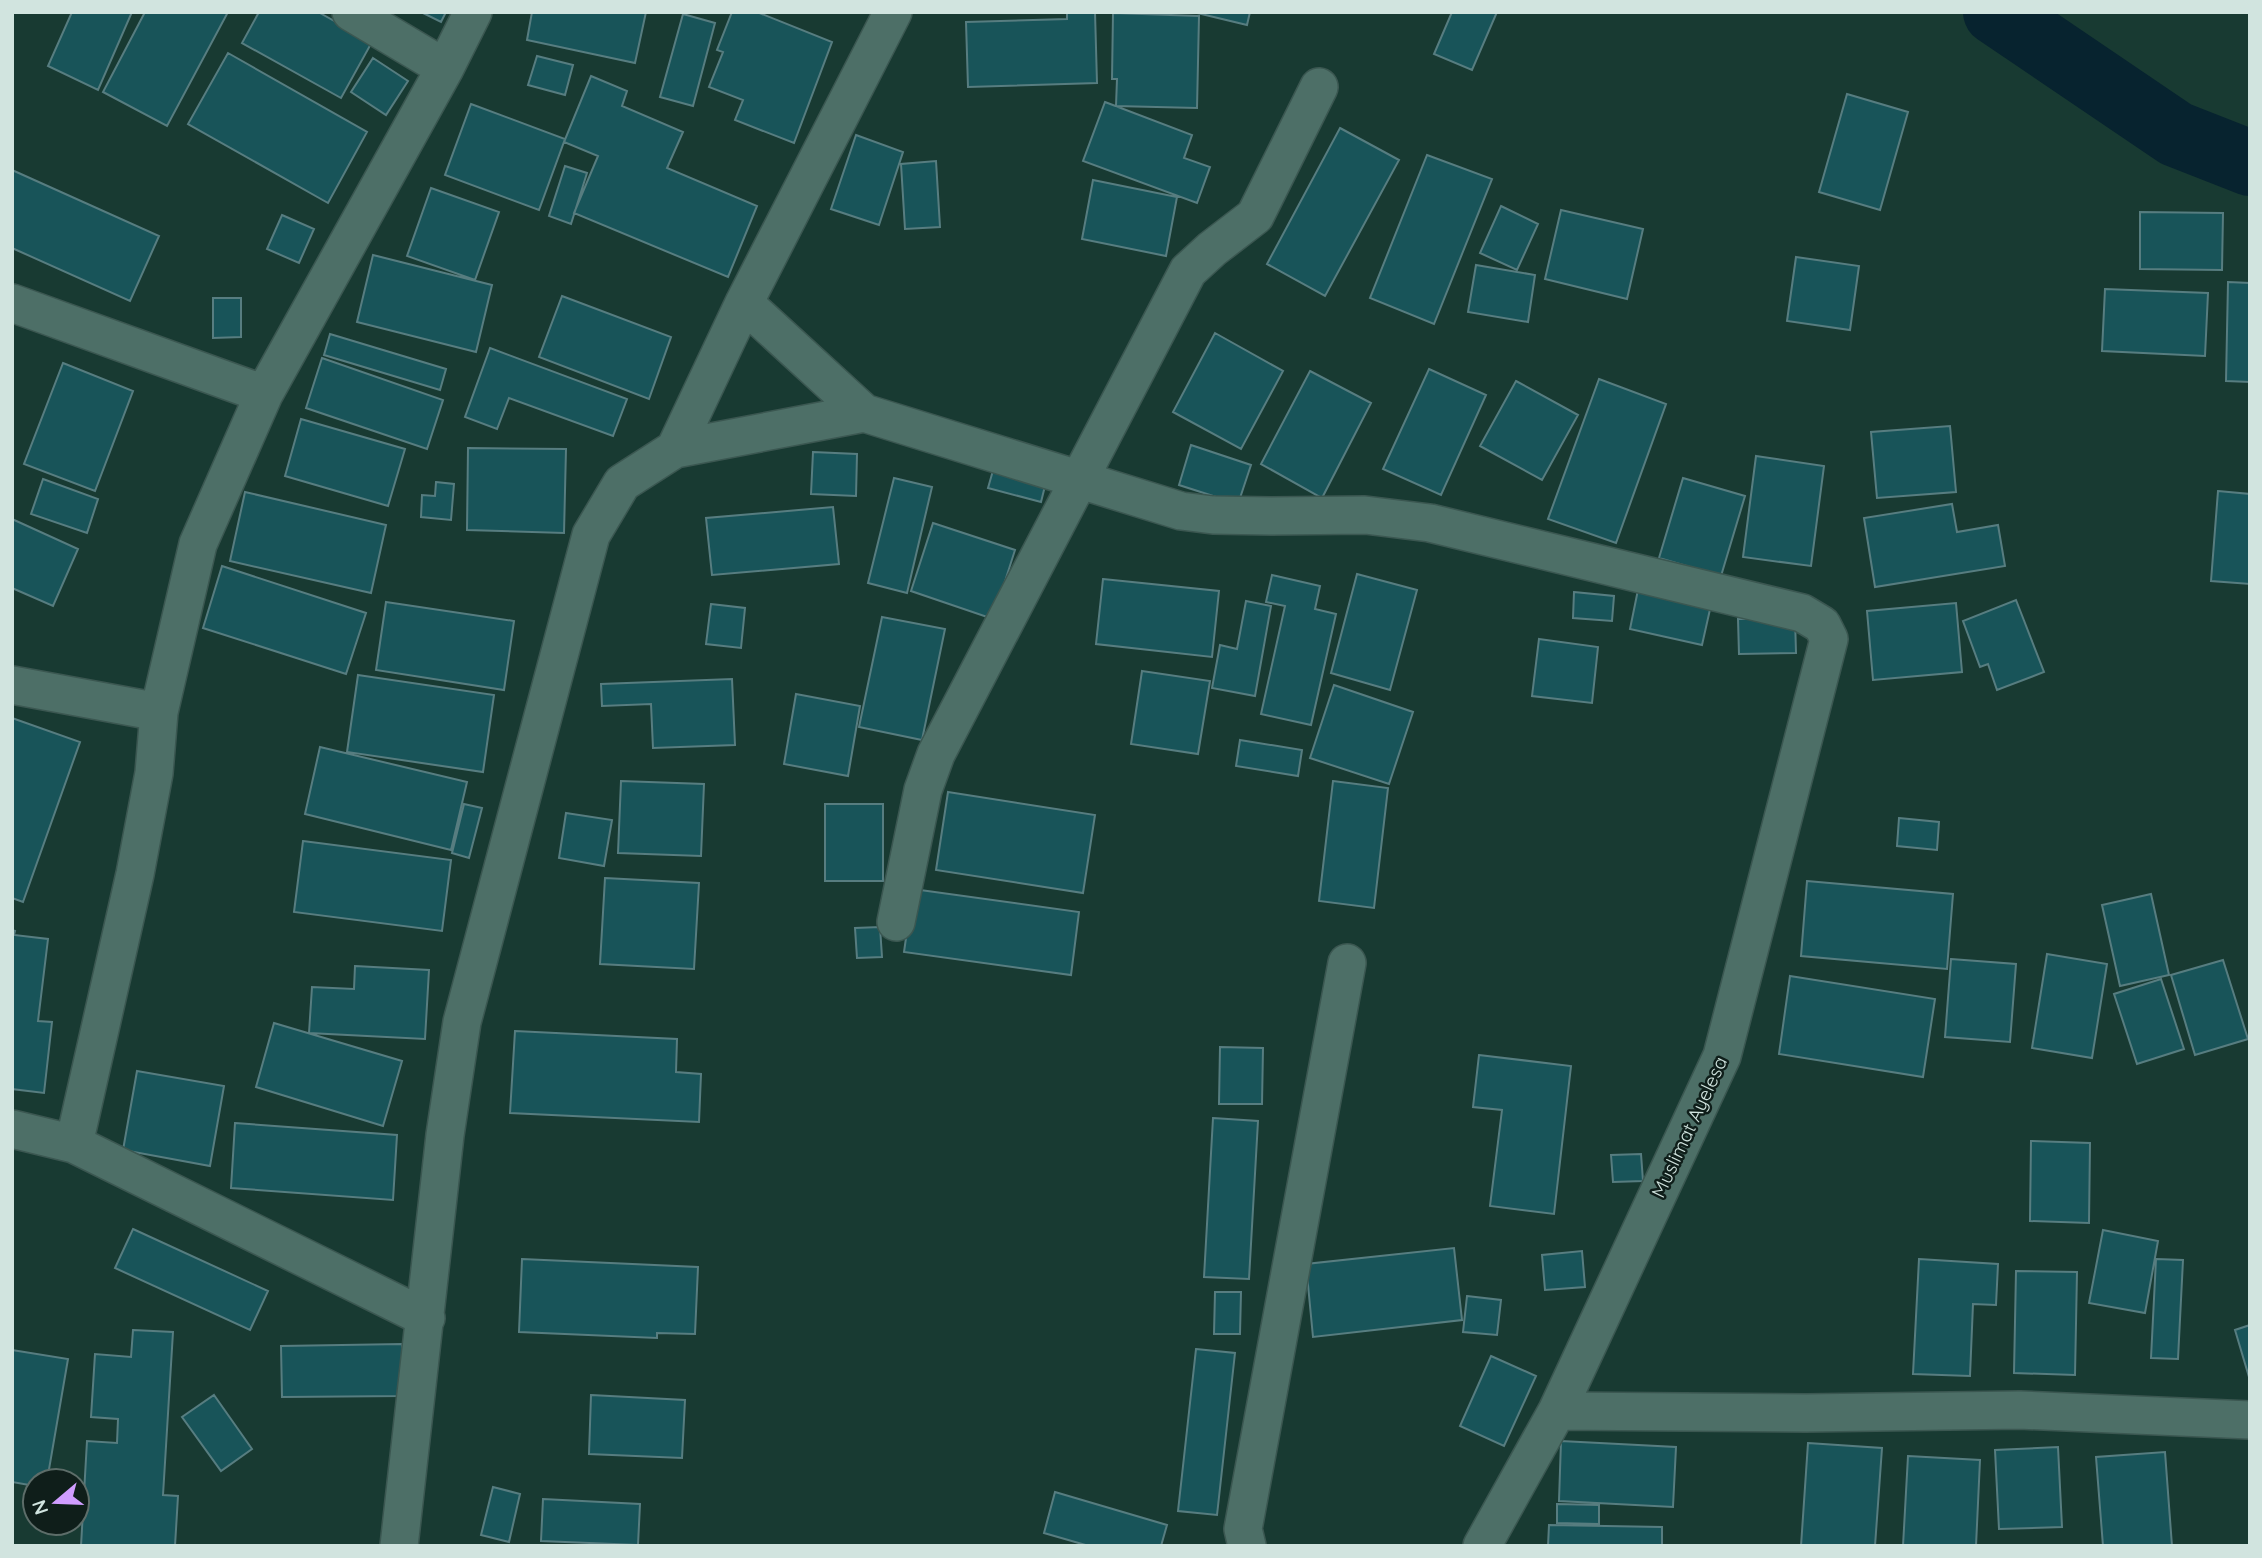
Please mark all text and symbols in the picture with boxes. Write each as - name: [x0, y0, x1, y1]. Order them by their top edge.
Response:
- street label: Muslimat Ayelesa: [1646, 1053, 1732, 1201]
- north arrow: [21, 1467, 91, 1537]
- text: N: [26, 1497, 54, 1518]

